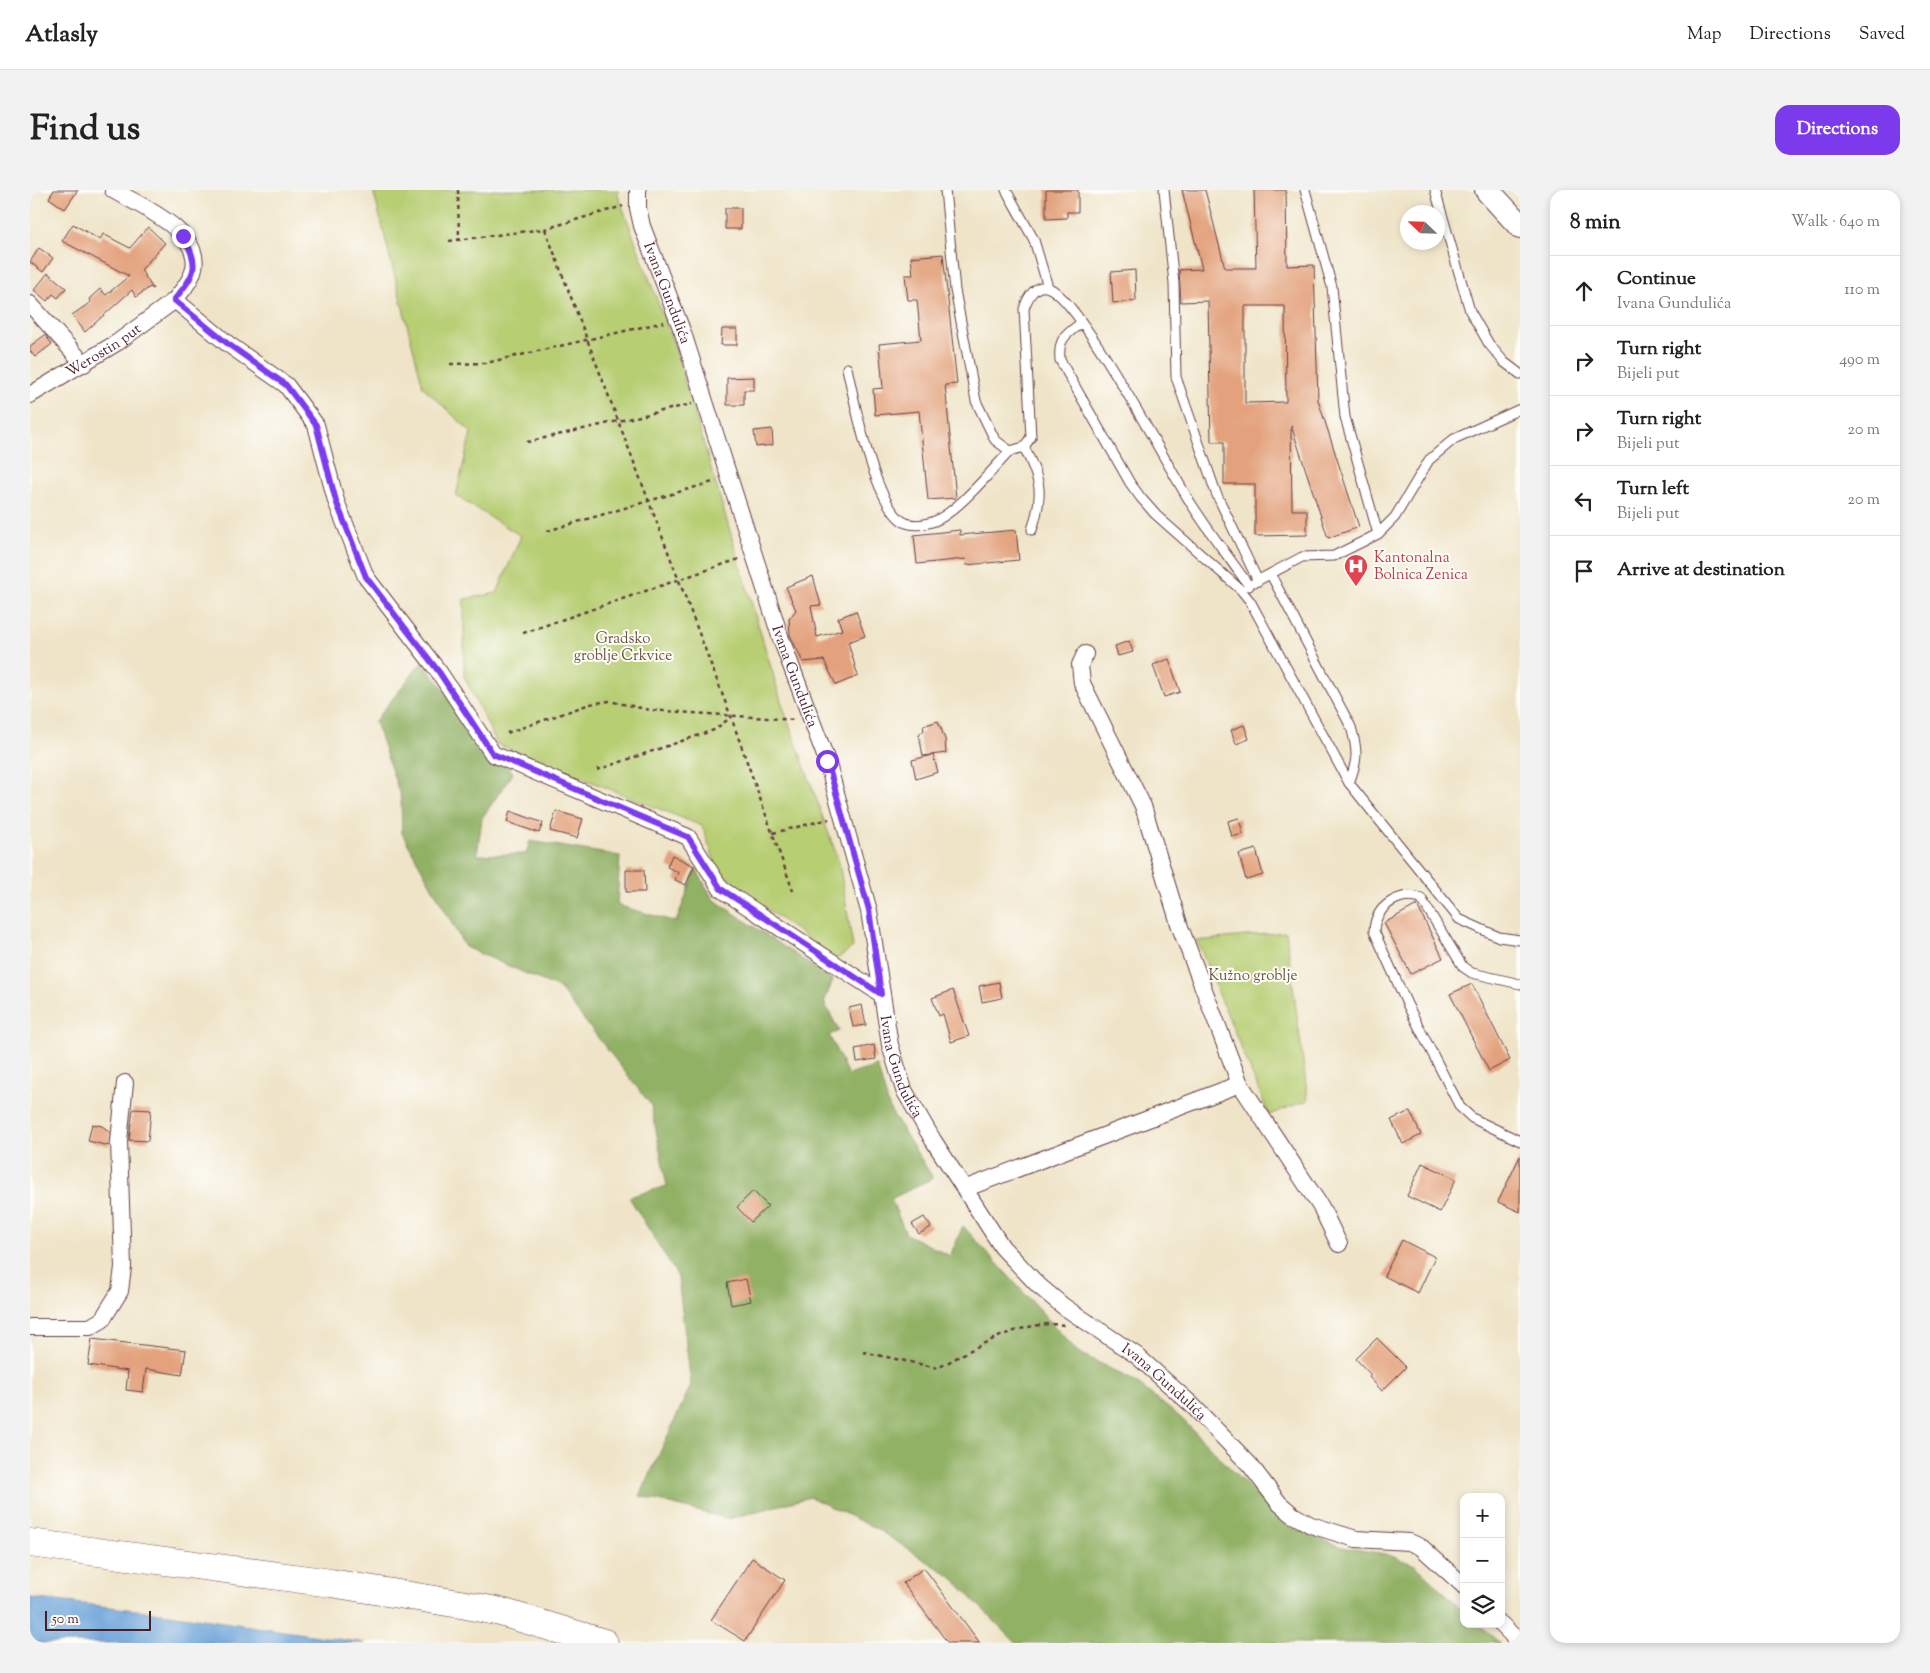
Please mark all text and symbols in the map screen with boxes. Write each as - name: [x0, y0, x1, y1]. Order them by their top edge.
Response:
- text: Atlasly: [25, 18, 98, 52]
- text: Map: [1687, 22, 1722, 48]
- text: Directions: [1750, 22, 1831, 48]
- text: Saved: [1859, 22, 1905, 48]
- text: Find us: [30, 105, 140, 156]
- button: Directions: [1775, 105, 1900, 155]
- north arrow: [1400, 205, 1445, 250]
- text: 8 min: [1570, 208, 1621, 238]
- text: Walk · 640 m: [1791, 211, 1880, 234]
- route end: [172, 225, 195, 248]
- street label: Ivana Gundulića: [637, 239, 695, 347]
- text: Continue: [1617, 266, 1696, 293]
- icon: ahead: [1570, 277, 1598, 305]
- text: 110 m: [1844, 279, 1880, 302]
- text: Ivana Gundulića: [1617, 293, 1731, 316]
- street label: Werostin put: [62, 319, 146, 383]
- text: Turn right: [1617, 336, 1701, 363]
- icon: right: [1570, 347, 1598, 375]
- text: 490 m: [1839, 349, 1880, 372]
- text: Bijeli put: [1617, 363, 1679, 386]
- text: Turn right: [1617, 406, 1701, 433]
- icon: right: [1570, 417, 1598, 445]
- text: 20 m: [1847, 419, 1880, 442]
- text: Bijeli put: [1617, 433, 1679, 456]
- text: Turn left: [1617, 476, 1689, 503]
- icon: left: [1570, 487, 1598, 515]
- text: 20 m: [1847, 489, 1880, 512]
- text: Bijeli put: [1617, 503, 1679, 526]
- place label: Kantonalna Bolnica Zenica: [1374, 548, 1468, 586]
- hospital icon: Kantonalna Bolnica Zenica: [1343, 553, 1369, 587]
- icon: arrive: [1570, 557, 1598, 585]
- text: Arrive at destination: [1617, 557, 1785, 584]
- street label: Ivana Gundulića: [765, 623, 822, 731]
- park label: Gradsko groblje Crkvice: [574, 629, 672, 667]
- route start: [816, 750, 839, 773]
- park label: Kužno groblje: [1208, 966, 1298, 987]
- street label: Ivana Gundulića: [874, 1014, 927, 1122]
- street label: Ivana Gundulića: [1117, 1339, 1211, 1426]
- map controls: [1460, 1493, 1505, 1628]
- button: +: [1460, 1493, 1505, 1538]
- button: −: [1460, 1538, 1505, 1583]
- button: layers: [1460, 1583, 1505, 1628]
- scale bar: [45, 1608, 151, 1631]
- text: 50 m: [52, 1610, 79, 1630]

